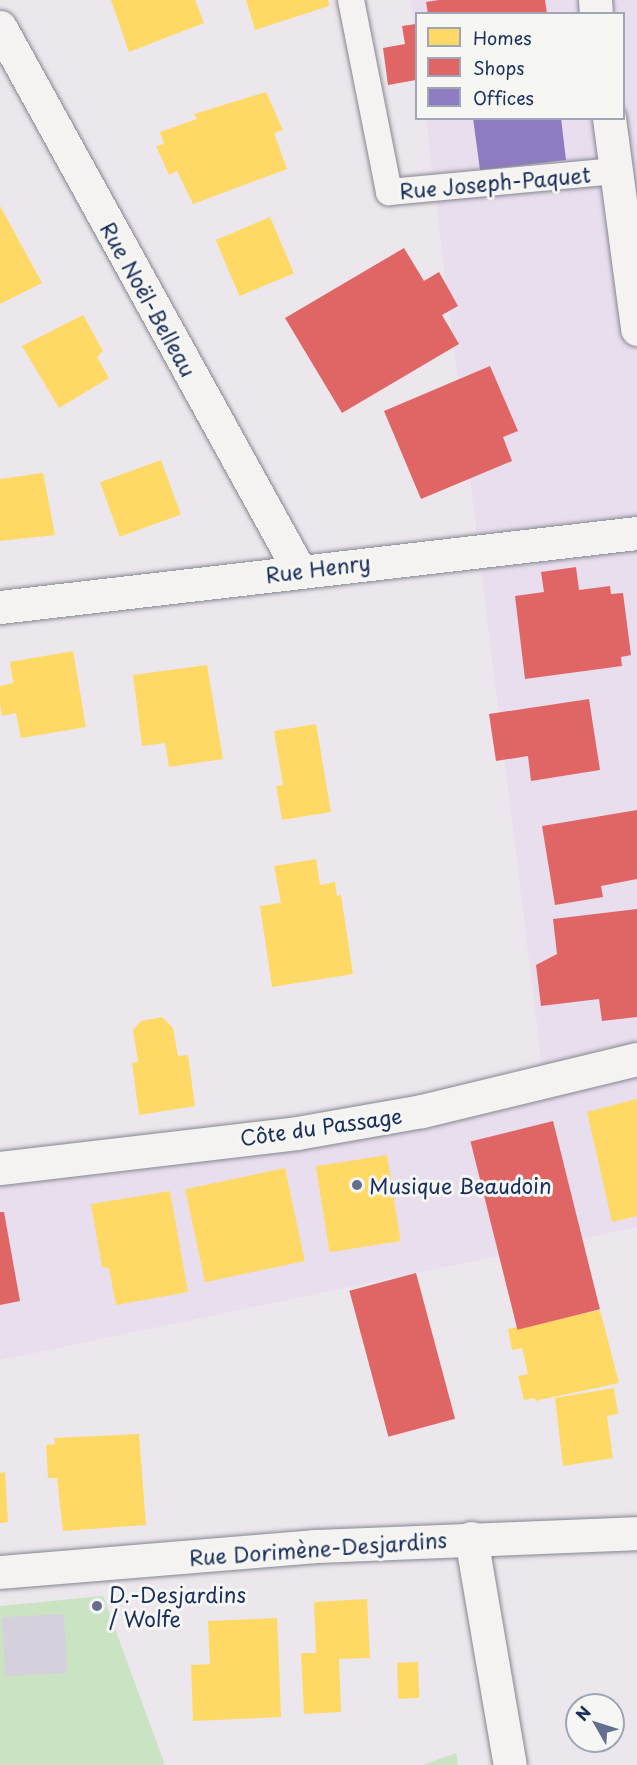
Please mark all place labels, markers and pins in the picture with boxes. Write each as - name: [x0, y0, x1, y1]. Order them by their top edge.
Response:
- place label: Musique Beaudoin: [369, 1172, 553, 1198]
- marker: Musique Beaudoin: [350, 1178, 364, 1192]
- place label: D.-Desjardins / Wolfe: [109, 1581, 246, 1631]
- marker: D.-Desjardins / Wolfe: [90, 1599, 104, 1613]

